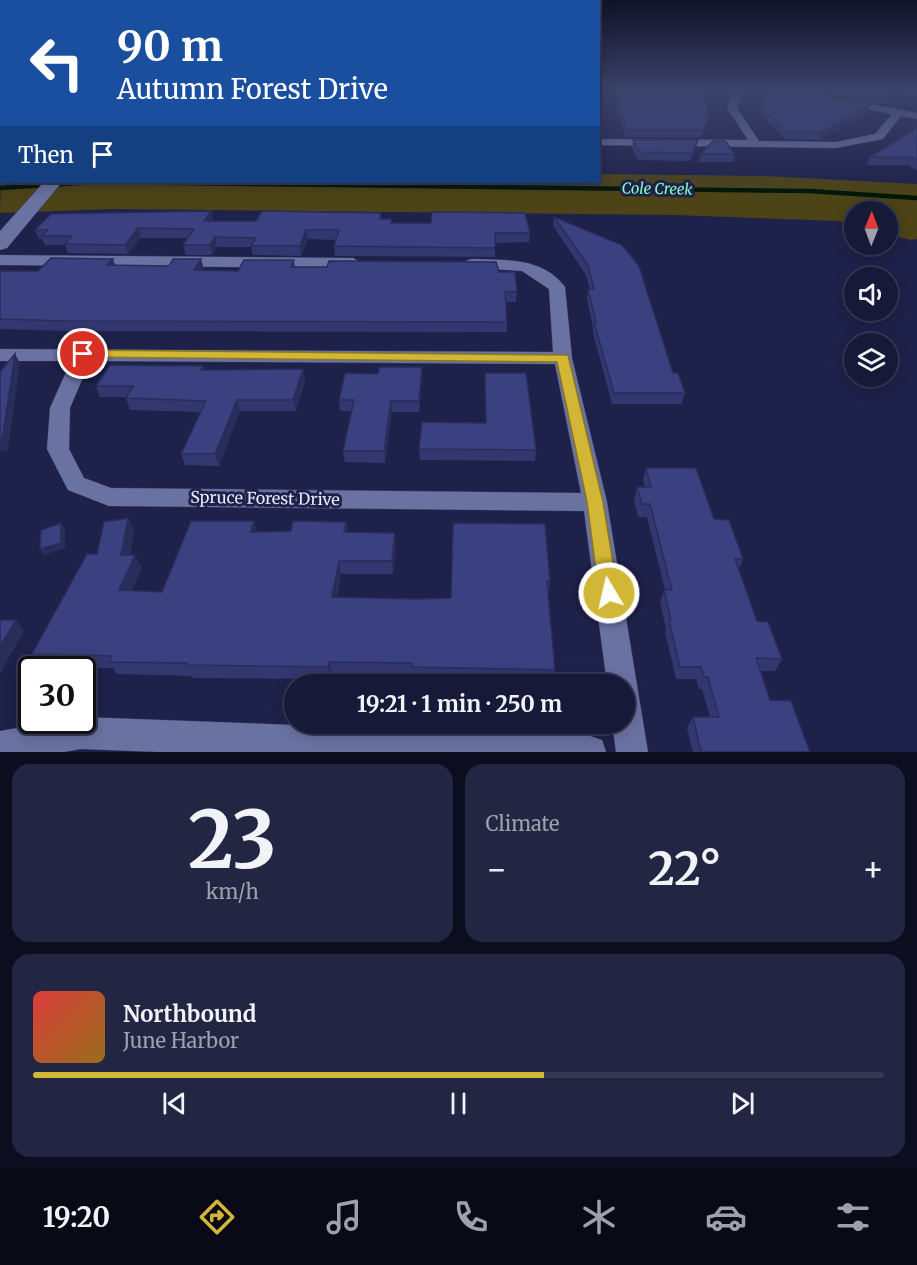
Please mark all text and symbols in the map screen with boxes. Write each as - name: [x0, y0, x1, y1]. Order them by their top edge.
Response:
- text: 90 m: [117, 20, 223, 72]
- icon: left: [18, 24, 96, 102]
- text: Autumn Forest Drive: [117, 72, 388, 106]
- icon: arrive: [86, 138, 119, 171]
- text: Then: [18, 141, 74, 169]
- water label: Cole Creek: [621, 178, 693, 199]
- north arrow: [844, 201, 898, 255]
- map controls: [844, 201, 898, 387]
- button: sound: [844, 267, 898, 321]
- pin: [57, 328, 108, 379]
- button: layers: [844, 333, 898, 387]
- icon: arrive: [66, 337, 99, 370]
- street label: Spruce Forest Drive: [190, 487, 340, 509]
- position arrow: [577, 561, 641, 625]
- speed limit sign: 30: [18, 656, 96, 734]
- text: 19:21 · 1 min · 250 m: [357, 690, 562, 718]
- text: 23: [188, 791, 277, 889]
- text: Climate: [486, 811, 560, 836]
- text: 22°: [648, 841, 721, 897]
- text: −: [486, 849, 508, 890]
- text: +: [862, 849, 884, 890]
- text: km/h: [206, 879, 259, 904]
- text: Northbound: [123, 1000, 256, 1028]
- text: June Harbor: [123, 1028, 239, 1053]
- icon: previous: [158, 1087, 191, 1120]
- icon: pause: [442, 1087, 475, 1120]
- icon: next: [726, 1087, 759, 1120]
- icon: directions: [196, 1196, 238, 1238]
- icon: music: [323, 1196, 365, 1238]
- icon: phone: [450, 1196, 492, 1238]
- icon: climate: [578, 1196, 620, 1238]
- icon: car: [705, 1196, 747, 1238]
- icon: filters: [832, 1196, 874, 1238]
- text: 19:20: [43, 1200, 110, 1234]

